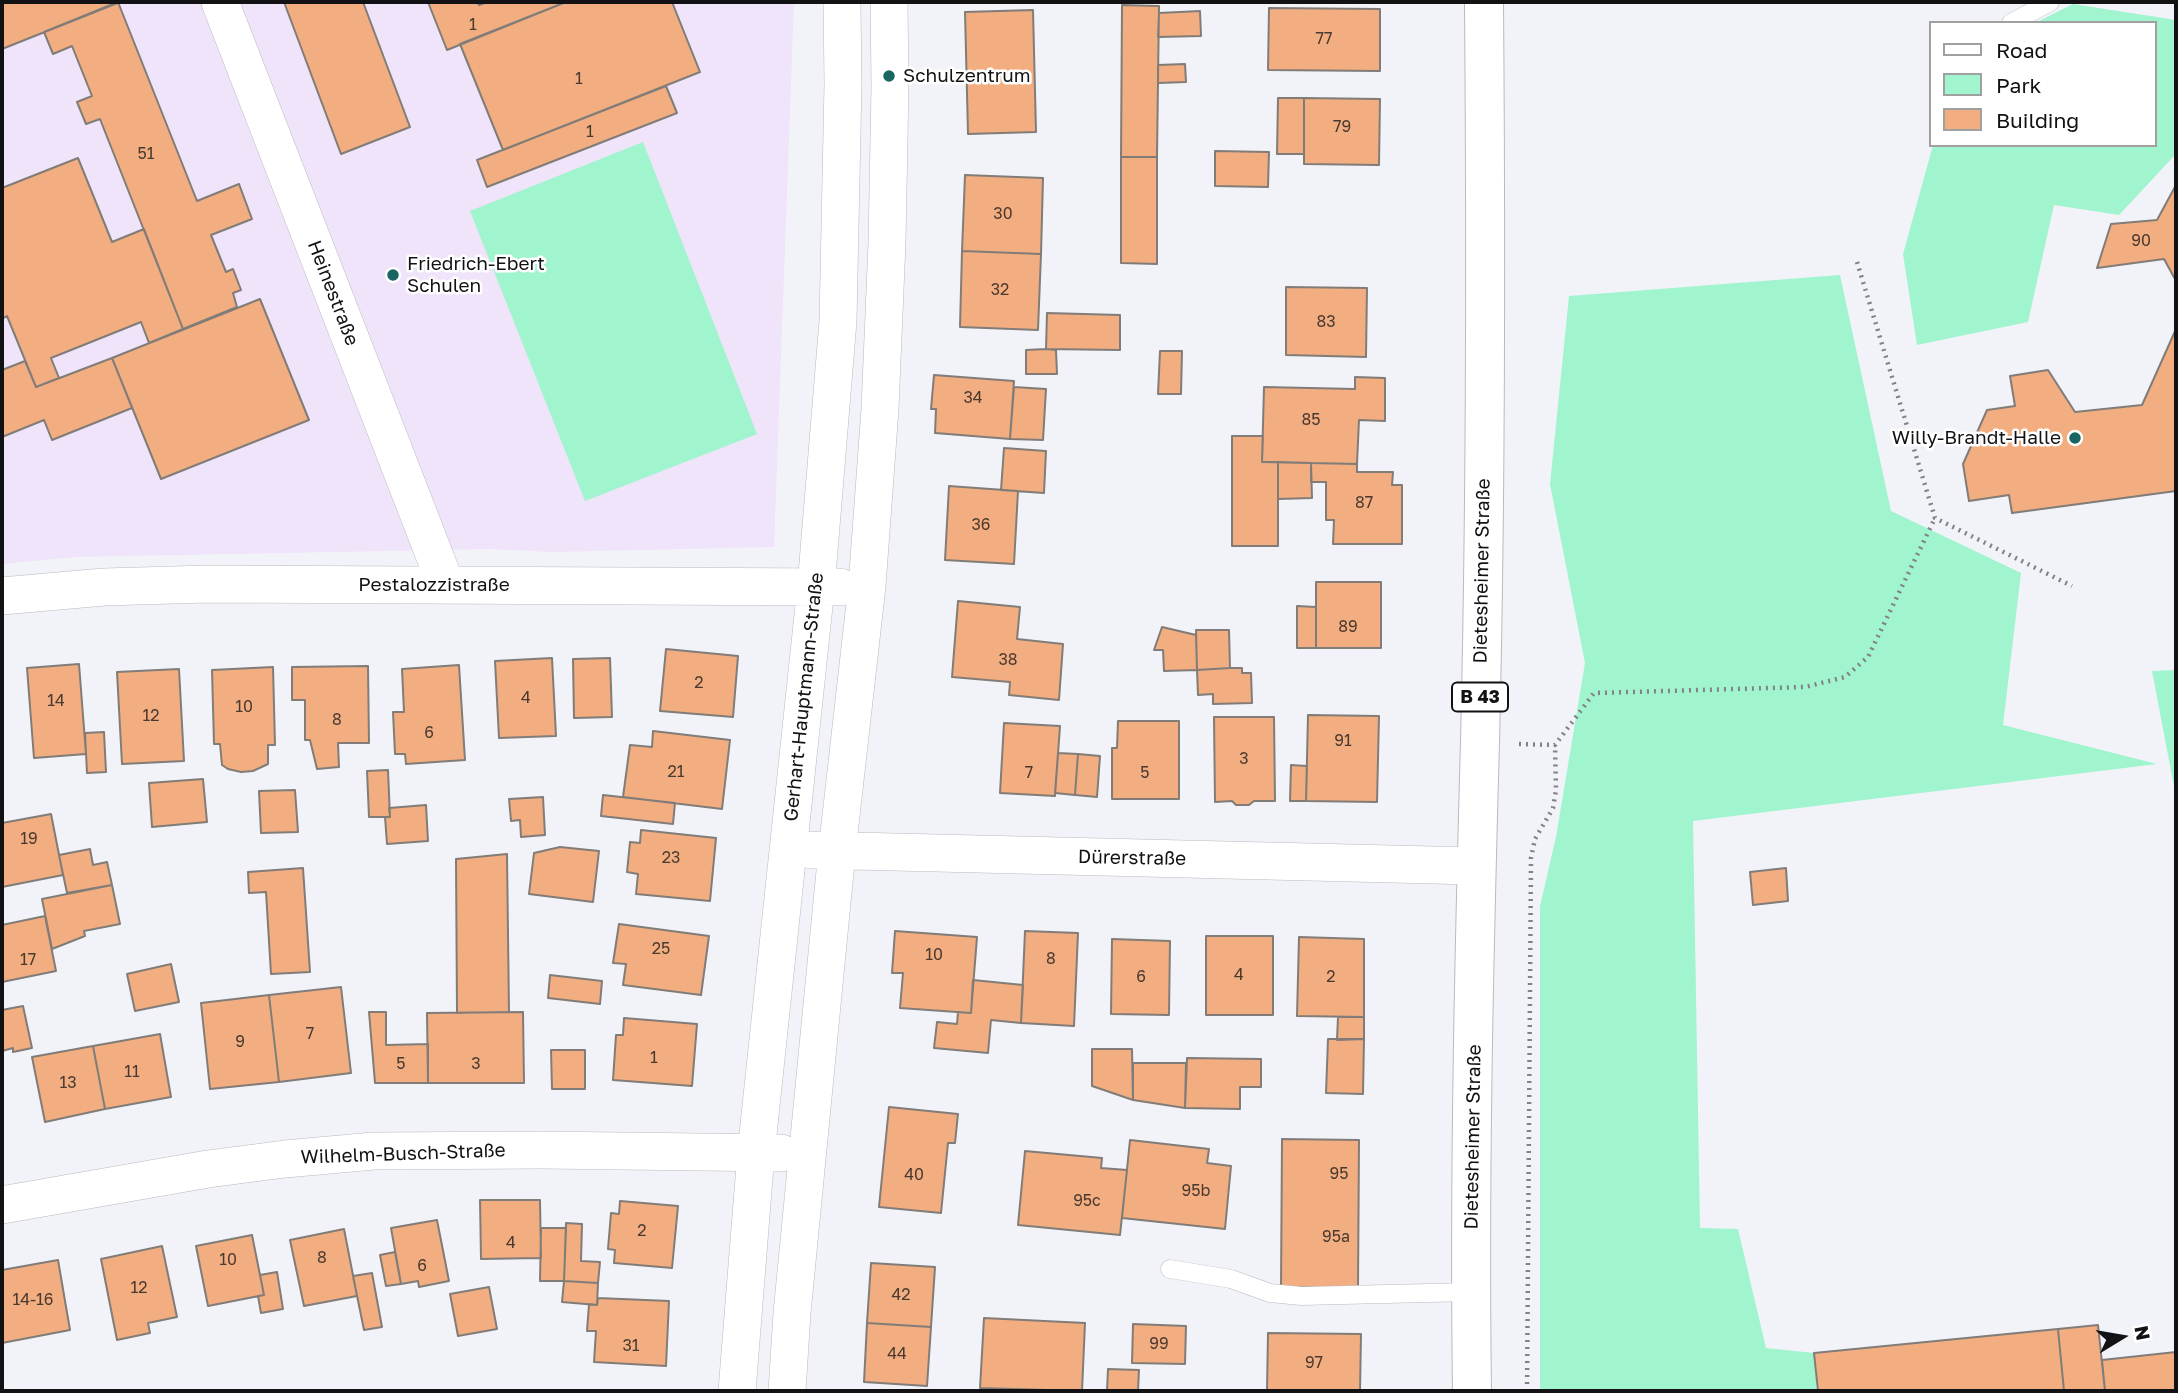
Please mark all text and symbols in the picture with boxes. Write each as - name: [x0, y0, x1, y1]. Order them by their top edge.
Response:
- house number: 1: [469, 15, 477, 35]
- legend: [1930, 21, 2157, 147]
- house number: 77: [1316, 29, 1332, 49]
- text: Road: [1996, 37, 2047, 63]
- place label: Schulzentrum: [903, 65, 1030, 87]
- marker: Schulzentrum: [881, 68, 897, 84]
- house number: 1: [575, 69, 583, 89]
- text: Park: [1996, 72, 2041, 98]
- text: Building: [1996, 107, 2079, 133]
- house number: 79: [1333, 117, 1351, 137]
- house number: 1: [586, 122, 594, 142]
- house number: 51: [137, 144, 155, 164]
- house number: 30: [993, 204, 1013, 224]
- house number: 90: [2131, 231, 2151, 251]
- street label: Heinestraße: [302, 237, 364, 349]
- place label: Friedrich-Ebert Schulen: [407, 253, 545, 297]
- marker: Friedrich-Ebert Schulen: [385, 267, 401, 283]
- house number: 32: [991, 280, 1009, 300]
- house number: 83: [1316, 312, 1336, 332]
- house number: 34: [963, 388, 983, 408]
- house number: 85: [1301, 410, 1321, 430]
- place label: Willy-Brandt-Halle: [1892, 427, 2061, 449]
- marker: Willy-Brandt-Halle: [2067, 430, 2083, 446]
- street label: Dietesheimer Straße: [1469, 478, 1495, 664]
- house number: 87: [1355, 493, 1373, 513]
- house number: 36: [971, 515, 991, 535]
- street label: Gerhart-Hauptmann-Straße: [780, 572, 828, 822]
- street label: Pestalozzistraße: [358, 574, 510, 596]
- house number: 89: [1338, 617, 1358, 637]
- house number: 38: [998, 650, 1018, 670]
- house number: 2: [694, 673, 704, 693]
- road number: B 43: [1452, 682, 1508, 712]
- house number: 4: [521, 688, 531, 708]
- house number: 14: [47, 691, 65, 711]
- house number: 10: [235, 697, 253, 717]
- house number: 12: [142, 706, 160, 726]
- house number: 8: [332, 710, 342, 730]
- house number: 6: [424, 723, 434, 743]
- house number: 91: [1334, 731, 1352, 751]
- house number: 3: [1239, 749, 1249, 769]
- house number: 21: [667, 762, 685, 782]
- house number: 7: [1025, 763, 1033, 783]
- house number: 5: [1140, 763, 1150, 783]
- house number: 19: [20, 829, 38, 849]
- street label: Dürerstraße: [1078, 846, 1186, 870]
- house number: 23: [662, 848, 680, 868]
- house number: 25: [652, 939, 670, 959]
- house number: 10: [925, 945, 943, 965]
- house number: 8: [1046, 949, 1056, 969]
- house number: 17: [20, 950, 36, 970]
- house number: 4: [1234, 965, 1244, 985]
- house number: 6: [1136, 967, 1146, 987]
- house number: 2: [1326, 967, 1336, 987]
- house number: 7: [306, 1024, 314, 1044]
- house number: 9: [235, 1032, 245, 1052]
- street label: Dietesheimer Straße: [1460, 1044, 1486, 1230]
- house number: 1: [650, 1048, 658, 1068]
- house number: 5: [396, 1054, 406, 1074]
- house number: 3: [471, 1054, 481, 1074]
- house number: 11: [124, 1062, 140, 1082]
- house number: 13: [59, 1073, 77, 1093]
- street label: Wilhelm-Busch-Straße: [300, 1139, 506, 1169]
- house number: 95: [1330, 1164, 1348, 1184]
- house number: 40: [904, 1165, 924, 1185]
- house number: 95b: [1182, 1181, 1210, 1201]
- house number: 95c: [1073, 1191, 1101, 1211]
- house number: 2: [637, 1221, 647, 1241]
- house number: 95a: [1322, 1227, 1350, 1247]
- house number: 4: [506, 1233, 516, 1253]
- house number: 8: [317, 1248, 327, 1268]
- house number: 10: [219, 1250, 237, 1270]
- house number: 6: [417, 1256, 427, 1276]
- house number: 12: [130, 1278, 148, 1298]
- house number: 42: [891, 1285, 911, 1305]
- house number: 14-16: [12, 1290, 54, 1310]
- north arrow: [2087, 1302, 2157, 1372]
- text: N: [2130, 1324, 2156, 1342]
- house number: 99: [1149, 1334, 1169, 1354]
- house number: 31: [622, 1336, 640, 1356]
- house number: 44: [887, 1344, 907, 1364]
- house number: 97: [1305, 1353, 1323, 1373]

